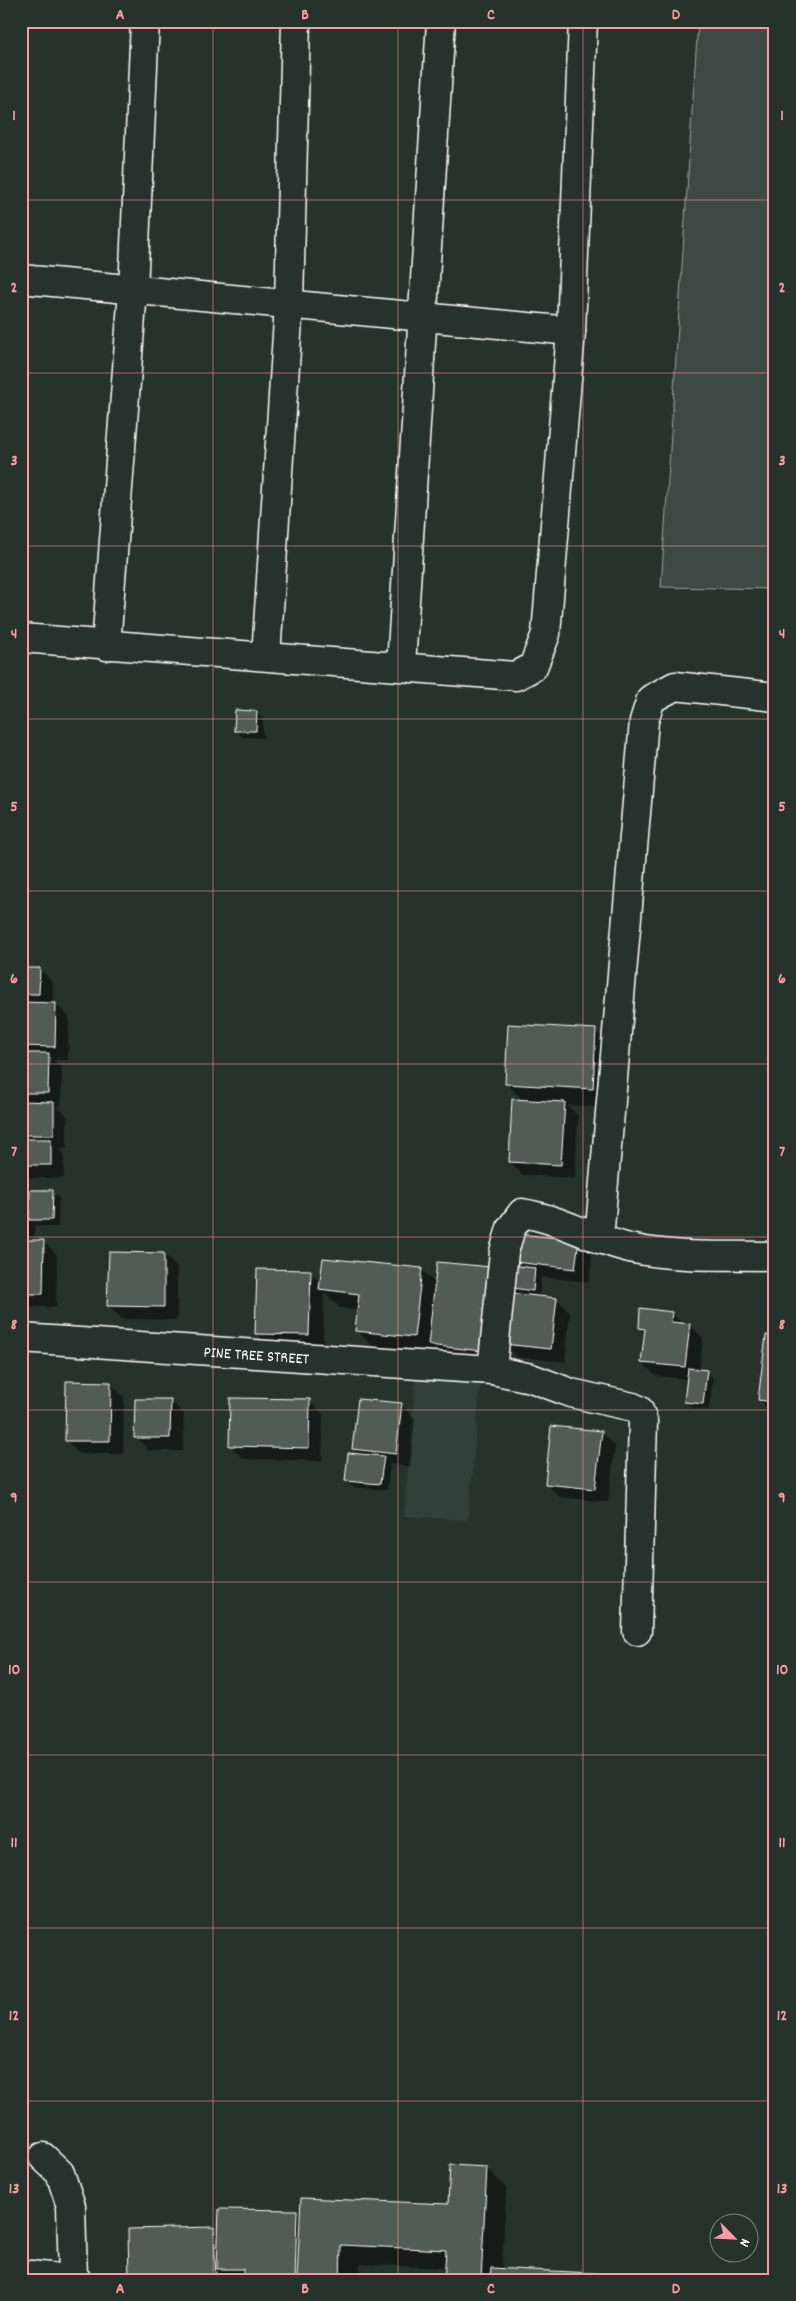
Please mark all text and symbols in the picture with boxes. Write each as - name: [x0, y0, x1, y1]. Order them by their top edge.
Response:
- text: A: [116, 4, 125, 27]
- text: B: [301, 4, 309, 27]
- text: C: [487, 4, 495, 27]
- text: D: [672, 4, 681, 27]
- text: 1: [12, 105, 16, 128]
- text: 1: [780, 105, 784, 128]
- text: 2: [11, 277, 18, 300]
- text: 2: [779, 277, 786, 300]
- text: 3: [10, 450, 18, 473]
- text: 3: [778, 450, 786, 473]
- text: 4: [11, 623, 17, 646]
- text: 4: [779, 623, 785, 646]
- text: 5: [10, 796, 18, 819]
- text: 5: [778, 796, 786, 819]
- text: 6: [10, 968, 18, 991]
- text: 6: [778, 968, 786, 991]
- text: 7: [11, 1141, 17, 1164]
- text: 7: [779, 1141, 785, 1164]
- text: 8: [11, 1314, 18, 1337]
- text: 8: [779, 1314, 786, 1337]
- street label: PINE TREE STREET: [203, 1341, 310, 1372]
- text: 9: [10, 1487, 18, 1510]
- text: 9: [778, 1487, 786, 1510]
- text: 10: [8, 1659, 20, 1682]
- text: 10: [776, 1659, 788, 1682]
- text: 11: [10, 1832, 18, 1855]
- text: 11: [778, 1832, 786, 1855]
- text: 12: [9, 2005, 19, 2028]
- text: 12: [777, 2005, 787, 2028]
- text: 13: [9, 2178, 19, 2201]
- text: 13: [777, 2178, 787, 2201]
- north arrow: [708, 2214, 758, 2264]
- text: N: [733, 2235, 755, 2250]
- text: A: [116, 2278, 125, 2301]
- text: B: [301, 2278, 309, 2301]
- text: C: [487, 2278, 495, 2301]
- text: D: [672, 2278, 681, 2301]

